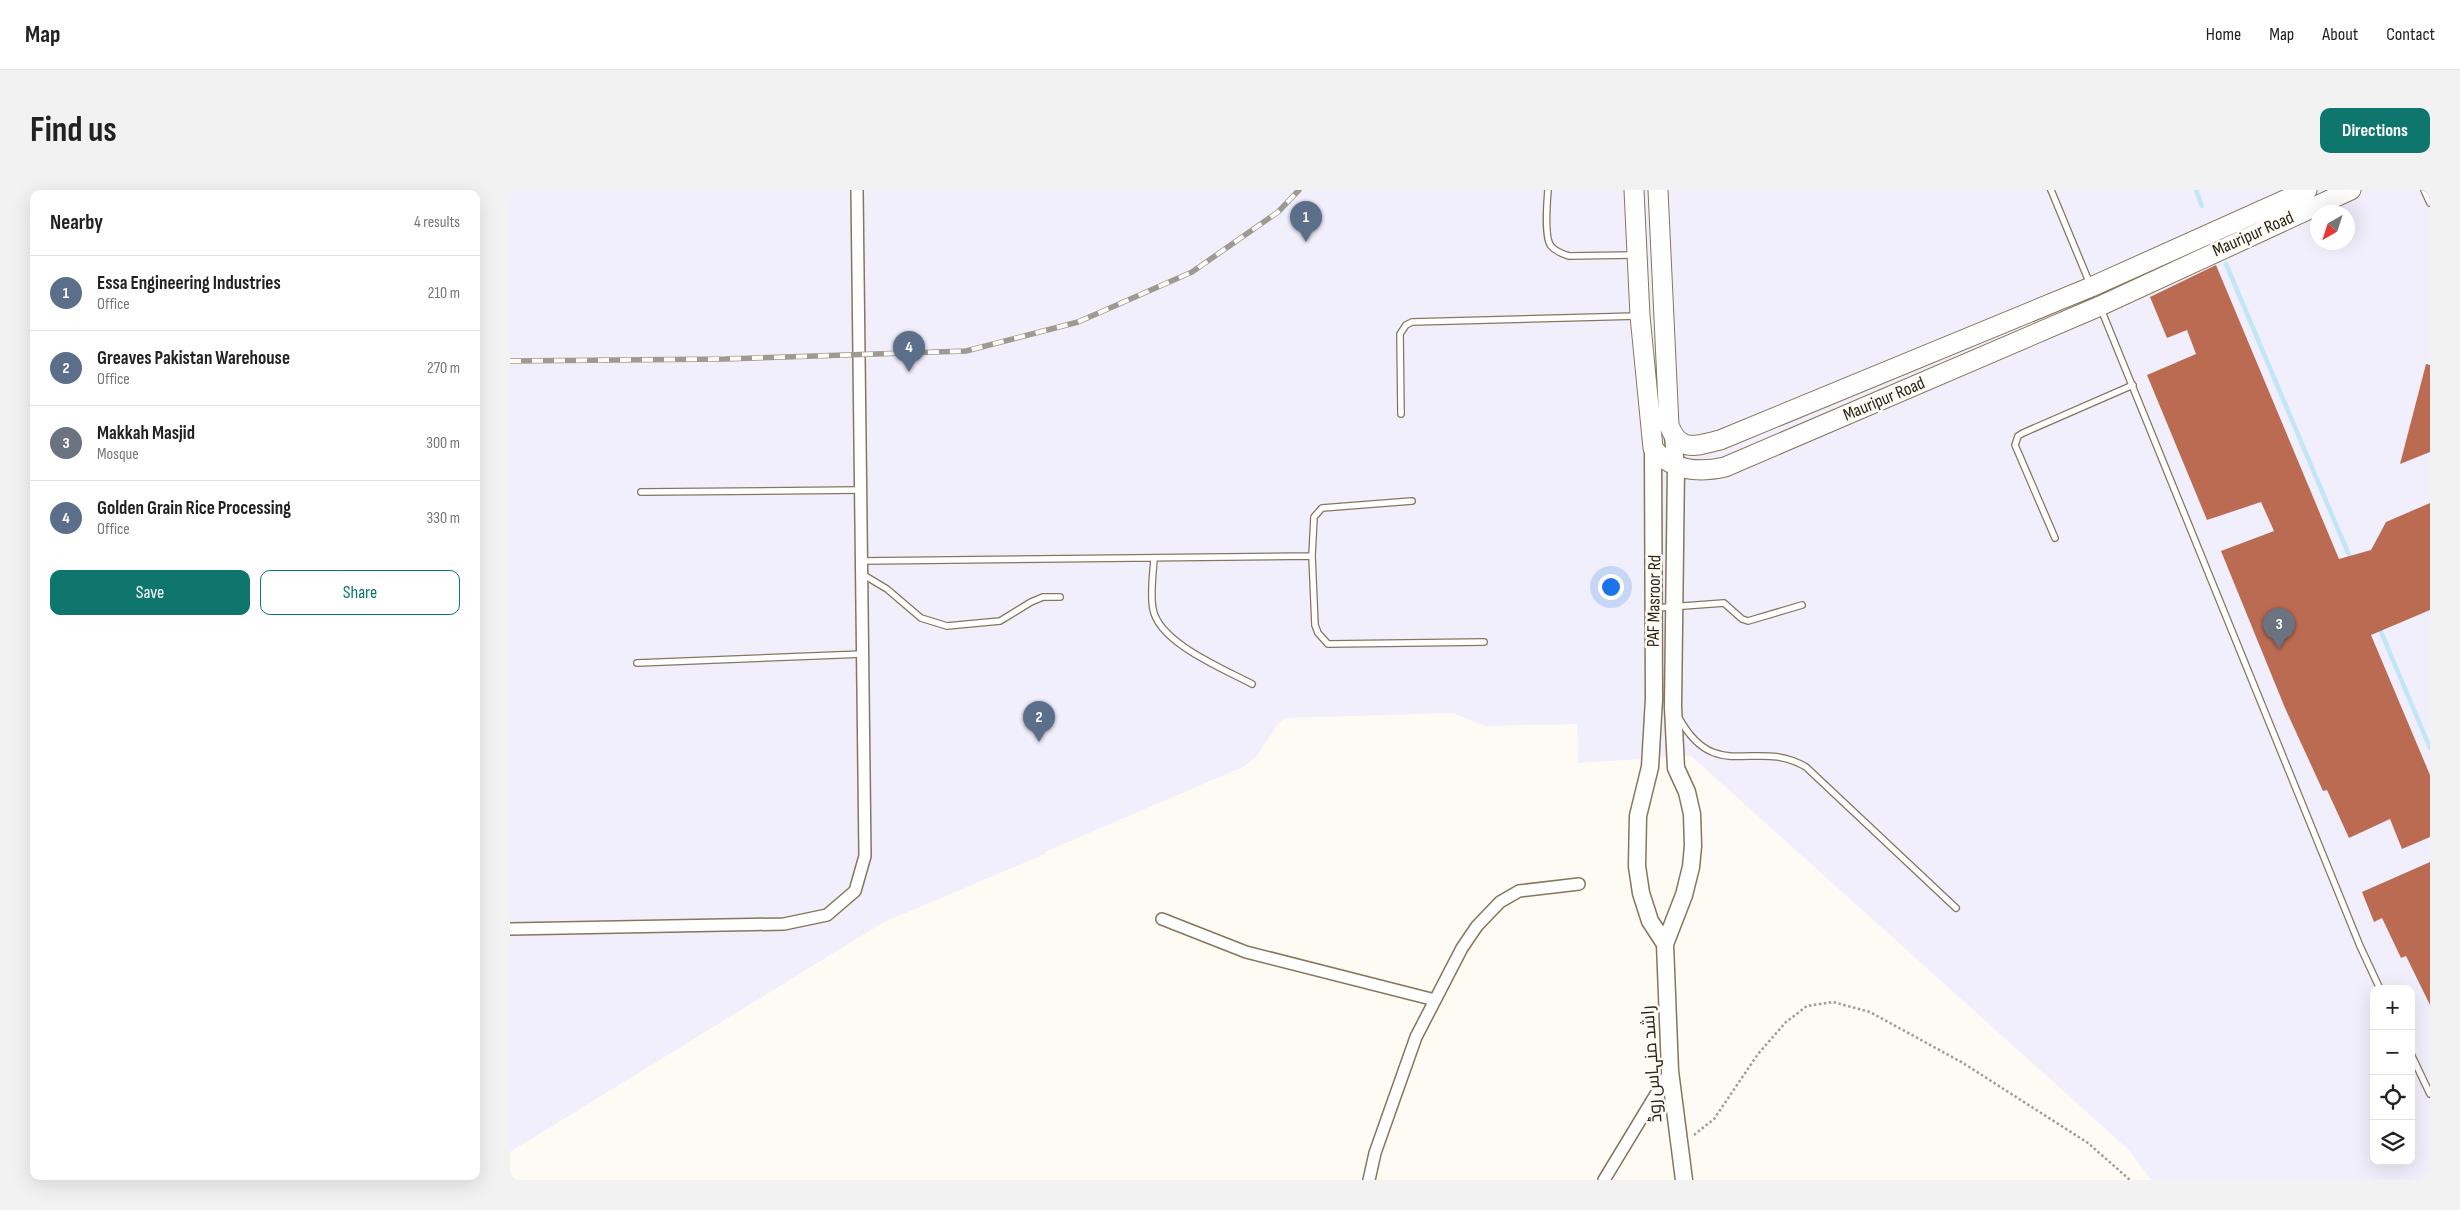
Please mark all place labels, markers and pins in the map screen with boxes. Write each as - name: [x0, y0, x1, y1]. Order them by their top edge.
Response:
- pin: 1: [1290, 201, 1322, 242]
- pin: 4: [893, 331, 925, 372]
- pin: 3: [2263, 608, 2295, 649]
- pin: 2: [1023, 701, 1055, 742]

